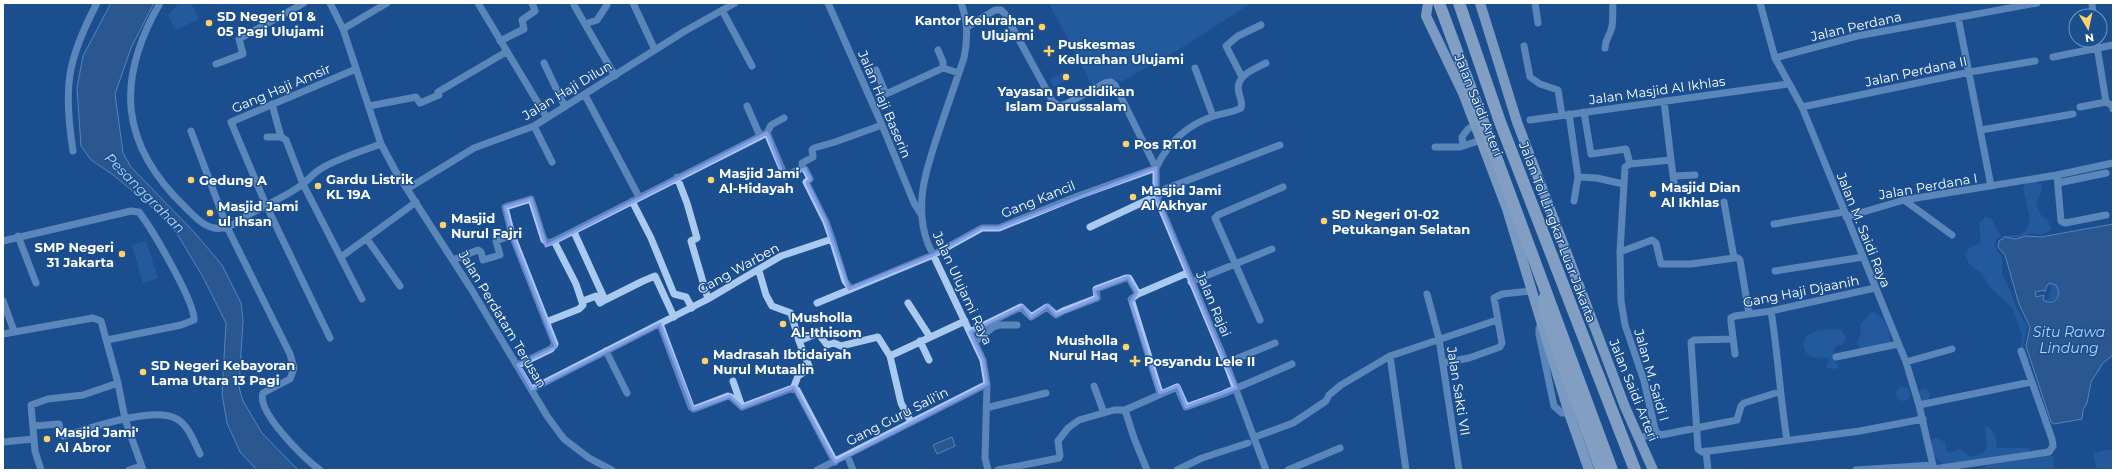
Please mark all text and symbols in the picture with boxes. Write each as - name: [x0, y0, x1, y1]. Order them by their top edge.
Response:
- place label: SD Negeri 01 & 05 Pagi Ulujami: [217, 8, 324, 39]
- street label: Jalan Perdana: [1808, 8, 1903, 44]
- north arrow: [2068, 8, 2108, 48]
- place label: Kantor Kelurahan Ulujami: [915, 12, 1034, 43]
- marker: SD Negeri 01 & 05 Pagi Ulujami: [204, 18, 214, 28]
- marker: Kantor Kelurahan Ulujami: [1037, 22, 1047, 32]
- text: N: [2084, 30, 2095, 45]
- place label: Puskesmas Kelurahan Ulujami: [1058, 36, 1184, 67]
- marker: Puskesmas Kelurahan Ulujami: [1043, 45, 1055, 57]
- street label: Jalan Haji Baserin: [855, 47, 915, 160]
- street label: Jalan Saidi Arteri: [1451, 51, 1507, 158]
- street label: Jalan Perdana II: [1863, 52, 1968, 90]
- street label: Jalan Haji Dilun: [519, 57, 615, 124]
- street label: Gang Haji Amsir: [229, 60, 333, 116]
- marker: Yayasan Pendidikan Islam Darussalam: [1061, 72, 1071, 82]
- street label: Jalan Masjid Al Ikhlas: [1587, 73, 1726, 108]
- place label: Yayasan Pendidikan Islam Darussalam: [997, 83, 1134, 114]
- place label: Pos RT.01: [1134, 136, 1197, 152]
- street label: Jalan Tol Lingkar Luar Jakarta: [1516, 138, 1600, 325]
- marker: Pos RT.01: [1121, 139, 1131, 149]
- water label: Pesanggrahan: [101, 149, 189, 237]
- place label: Masjid Jami Al-Hidayah: [718, 165, 800, 196]
- street label: Jalan M. Saidi Raya: [1833, 169, 1894, 290]
- street label: Jalan Perdana I: [1876, 169, 1979, 203]
- place label: Gardu Listrik KL 19A: [326, 171, 414, 202]
- place label: Gedung A: [199, 172, 268, 188]
- marker: Gedung A: [186, 175, 196, 185]
- marker: Masjid Jami Al-Hidayah: [706, 175, 716, 185]
- street label: Gang Kancil: [999, 177, 1077, 221]
- place label: Masjid Dian Al Ikhlas: [1660, 179, 1741, 210]
- marker: Gardu Listrik KL 19A: [313, 181, 323, 191]
- place label: Masjid Jami Al Akhyar: [1140, 182, 1222, 213]
- marker: Masjid Dian Al Ikhlas: [1648, 189, 1658, 199]
- marker: Masjid Jami Al Akhyar: [1128, 192, 1138, 202]
- place label: Masjid Jami ul Ihsan: [218, 198, 299, 229]
- place label: SD Negeri 01-02 Petukangan Selatan: [1332, 206, 1470, 237]
- marker: Masjid Jami ul Ihsan: [205, 208, 215, 218]
- place label: Masjid Nurul Fajri: [451, 210, 522, 241]
- marker: SD Negeri 01-02 Petukangan Selatan: [1319, 216, 1329, 226]
- marker: Masjid Nurul Fajri: [438, 220, 448, 230]
- street label: Jalan Ulujami Raya: [929, 228, 996, 347]
- place label: SMP Negeri 31 Jakarta: [35, 239, 114, 270]
- street label: Gang Warben: [694, 239, 782, 297]
- street label: Jalan Perdatam Terusan: [455, 247, 550, 391]
- marker: SMP Negeri 31 Jakarta: [117, 249, 127, 259]
- street label: Jalan Rajai: [1193, 268, 1235, 339]
- street label: Gang Haji Djaanih: [1741, 272, 1861, 310]
- place label: Musholla Al-Ithisom: [790, 309, 862, 340]
- marker: Musholla Al-Ithisom: [778, 319, 788, 329]
- water label: Situ Rawa Lindung: [2033, 323, 2105, 357]
- street label: Jalan M. Saidi I: [1631, 326, 1673, 423]
- place label: Musholla Nurul Haq: [1049, 332, 1118, 363]
- street label: Jalan Saidi Arteri: [1606, 336, 1662, 443]
- marker: Musholla Nurul Haq: [1121, 342, 1131, 352]
- street label: Jalan Sakti VII: [1444, 344, 1474, 437]
- place label: Madrasah Ibtidaiyah Nurul Mutaalin: [713, 346, 851, 377]
- place label: Posyandu Lele II: [1144, 353, 1255, 369]
- marker: Posyandu Lele II: [1129, 355, 1141, 367]
- marker: Madrasah Ibtidaiyah Nurul Mutaalin: [700, 356, 710, 366]
- place label: SD Negeri Kebayoran Lama Utara 13 Pagi: [151, 357, 295, 388]
- marker: SD Negeri Kebayoran Lama Utara 13 Pagi: [138, 367, 148, 377]
- street label: Gang Guru Sali'in: [843, 383, 951, 449]
- place label: Masjid Jami' Al Abror: [54, 424, 139, 455]
- marker: Masjid Jami' Al Abror: [42, 434, 52, 444]

